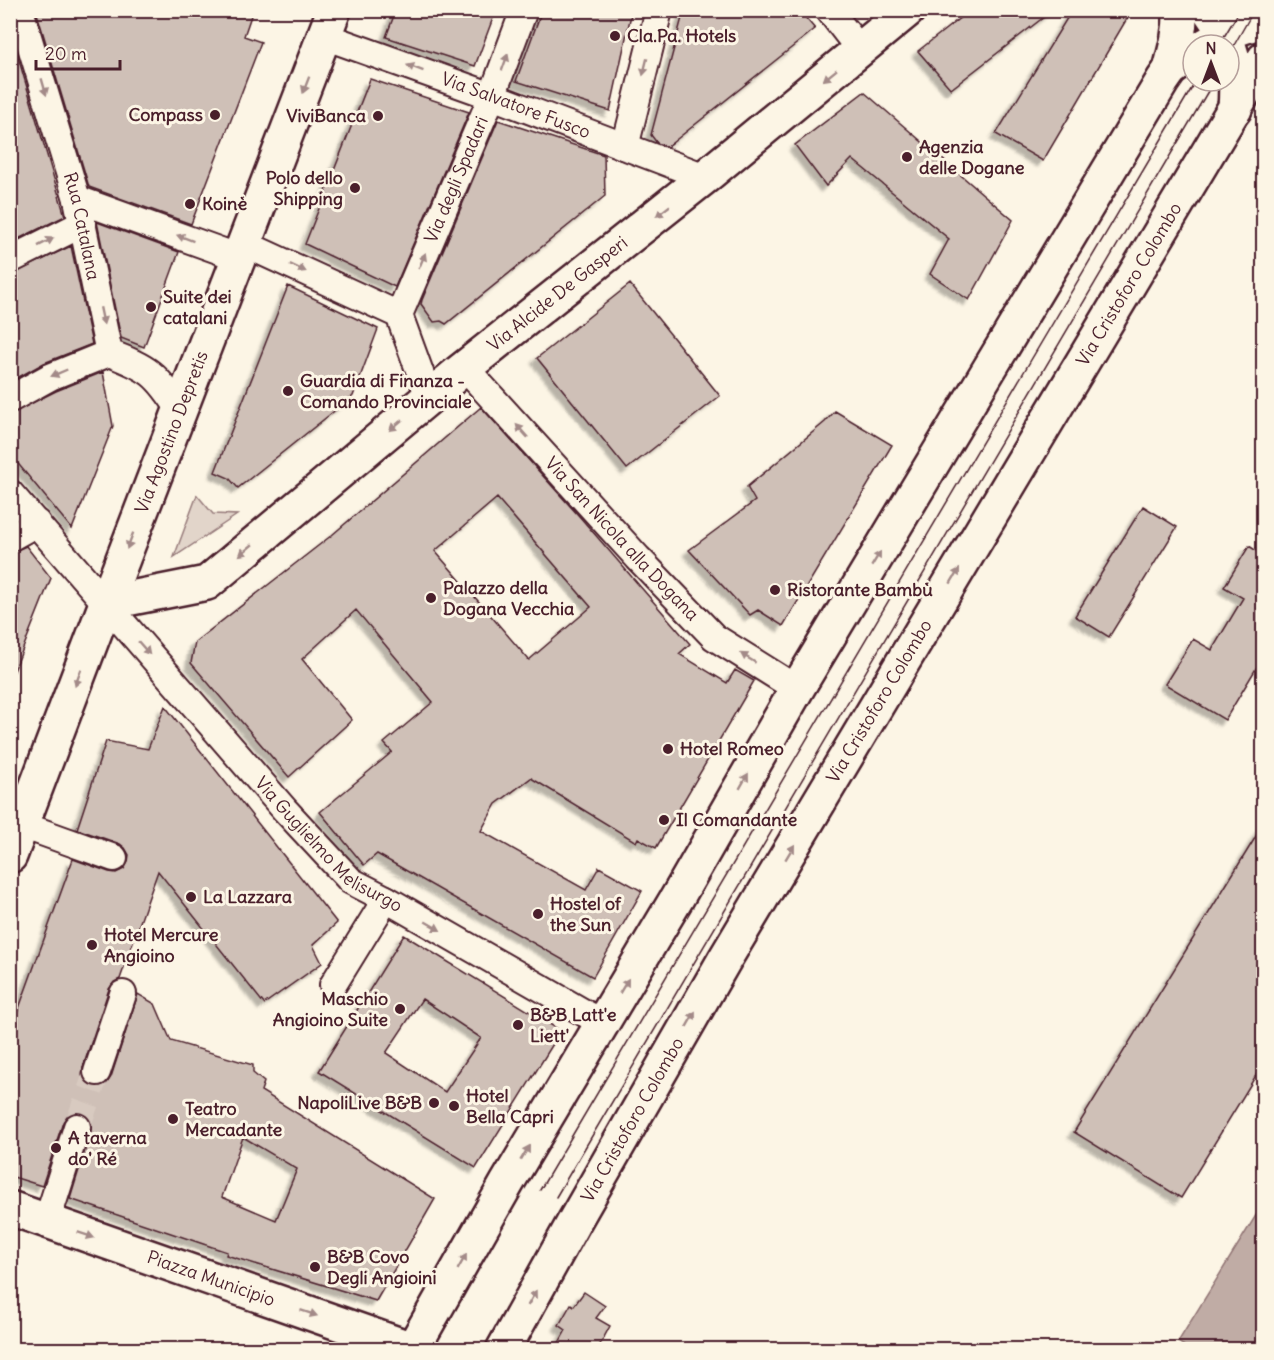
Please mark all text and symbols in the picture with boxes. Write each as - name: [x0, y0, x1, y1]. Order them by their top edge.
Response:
- place label: Cla.Pa. Hotels: [627, 24, 736, 47]
- marker: Cla.Pa. Hotels: [608, 29, 622, 43]
- scale bar: [36, 33, 120, 71]
- north arrow: [1181, 33, 1241, 93]
- text: N: [1205, 38, 1217, 58]
- text: 20 m: [45, 42, 87, 65]
- one-way arrow: [501, 53, 510, 71]
- one-way arrow: [639, 58, 649, 77]
- one-way arrow: [406, 63, 424, 73]
- street label: Via Salvatore Fusco: [438, 67, 594, 143]
- one-way arrow: [823, 68, 838, 80]
- one-way arrow: [300, 76, 310, 94]
- one-way arrow: [40, 78, 49, 96]
- place label: Compass: [129, 103, 203, 126]
- place label: ViviBanca: [286, 104, 366, 127]
- marker: Compass: [208, 108, 222, 122]
- marker: ViviBanca: [371, 109, 385, 123]
- street label: Via degli Spadari: [419, 113, 493, 246]
- place label: Agenzia delle Dogane: [919, 135, 1025, 179]
- marker: Agenzia delle Dogane: [900, 150, 914, 164]
- place label: Polo dello Shipping: [266, 166, 343, 210]
- street label: Rua Catalana: [59, 169, 106, 282]
- marker: Polo dello Shipping: [348, 181, 362, 195]
- place label: Koinè: [202, 192, 247, 215]
- marker: Koinè: [183, 197, 197, 211]
- street label: Via Cristoforo Colombo: [1071, 198, 1186, 370]
- one-way arrow: [655, 204, 671, 217]
- street label: Via Alcide De Gasperi: [482, 231, 632, 356]
- one-way arrow: [175, 232, 193, 242]
- one-way arrow: [38, 238, 55, 247]
- one-way arrow: [418, 252, 427, 270]
- one-way arrow: [290, 264, 307, 273]
- place label: Suite dei catalani: [163, 285, 232, 329]
- marker: Suite dei catalani: [144, 300, 158, 314]
- one-way arrow: [98, 307, 107, 326]
- street label: Via Agostino Depretis: [130, 347, 213, 517]
- one-way arrow: [49, 368, 67, 378]
- place label: Guardia di Finanza - Comando Provinciale: [300, 369, 472, 413]
- marker: Guardia di Finanza - Comando Provinciale: [281, 384, 295, 398]
- one-way arrow: [388, 418, 404, 431]
- one-way arrow: [516, 424, 529, 439]
- street label: Via San Nicola alla Dogana: [540, 452, 704, 625]
- one-way arrow: [125, 532, 134, 550]
- one-way arrow: [239, 543, 254, 556]
- one-way arrow: [870, 551, 881, 567]
- one-way arrow: [949, 568, 960, 584]
- place label: Palazzo della Dogana Vecchia: [443, 576, 574, 620]
- place label: Ristorante Bambù: [787, 578, 933, 601]
- marker: Ristorante Bambù: [768, 583, 782, 597]
- marker: Palazzo della Dogana Vecchia: [424, 591, 438, 605]
- street label: Via Cristoforo Colombo: [821, 615, 937, 787]
- one-way arrow: [137, 640, 150, 655]
- one-way arrow: [739, 653, 756, 664]
- one-way arrow: [73, 669, 83, 687]
- place label: Hotel Romeo: [680, 737, 784, 760]
- marker: Hotel Romeo: [661, 742, 675, 756]
- street label: Via Guglielmo Melisurgo: [250, 772, 407, 917]
- one-way arrow: [739, 772, 749, 789]
- place label: Il Comandante: [676, 808, 797, 831]
- marker: Il Comandante: [657, 813, 671, 827]
- one-way arrow: [784, 844, 795, 860]
- place label: La Lazzara: [203, 885, 292, 908]
- marker: La Lazzara: [184, 890, 198, 904]
- place label: Hostel of the Sun: [550, 892, 622, 936]
- marker: Hostel of the Sun: [531, 907, 545, 921]
- one-way arrow: [425, 920, 441, 931]
- place label: Hotel Mercure Angioino: [104, 923, 219, 967]
- marker: Hotel Mercure Angioino: [85, 938, 99, 952]
- one-way arrow: [619, 978, 630, 994]
- place label: Maschio Angioino Suite: [273, 987, 388, 1031]
- marker: Maschio Angioino Suite: [393, 1002, 407, 1016]
- place label: B&B Latt'e Liett': [530, 1003, 617, 1047]
- one-way arrow: [685, 1011, 695, 1028]
- marker: B&B Latt'e Liett': [511, 1018, 525, 1032]
- street label: Via Cristoforo Colombo: [576, 1033, 689, 1206]
- place label: Hotel Bella Capri: [466, 1084, 554, 1128]
- place label: NapoliLive B&B: [297, 1091, 422, 1114]
- marker: NapoliLive B&B: [427, 1096, 441, 1110]
- place label: Teatro Mercadante: [185, 1097, 283, 1141]
- marker: Hotel Bella Capri: [447, 1099, 461, 1113]
- marker: Teatro Mercadante: [166, 1112, 180, 1126]
- place label: A taverna do' Ré: [68, 1126, 147, 1170]
- marker: A taverna do' Ré: [49, 1141, 63, 1155]
- one-way arrow: [519, 1145, 530, 1161]
- one-way arrow: [77, 1230, 95, 1240]
- street label: Piazza Municipio: [144, 1245, 278, 1311]
- place label: B&B Covo Degli Angioini: [327, 1245, 437, 1289]
- one-way arrow: [457, 1253, 467, 1270]
- marker: B&B Covo Degli Angioini: [308, 1260, 322, 1274]
- one-way arrow: [527, 1290, 537, 1307]
- one-way arrow: [300, 1309, 318, 1319]

